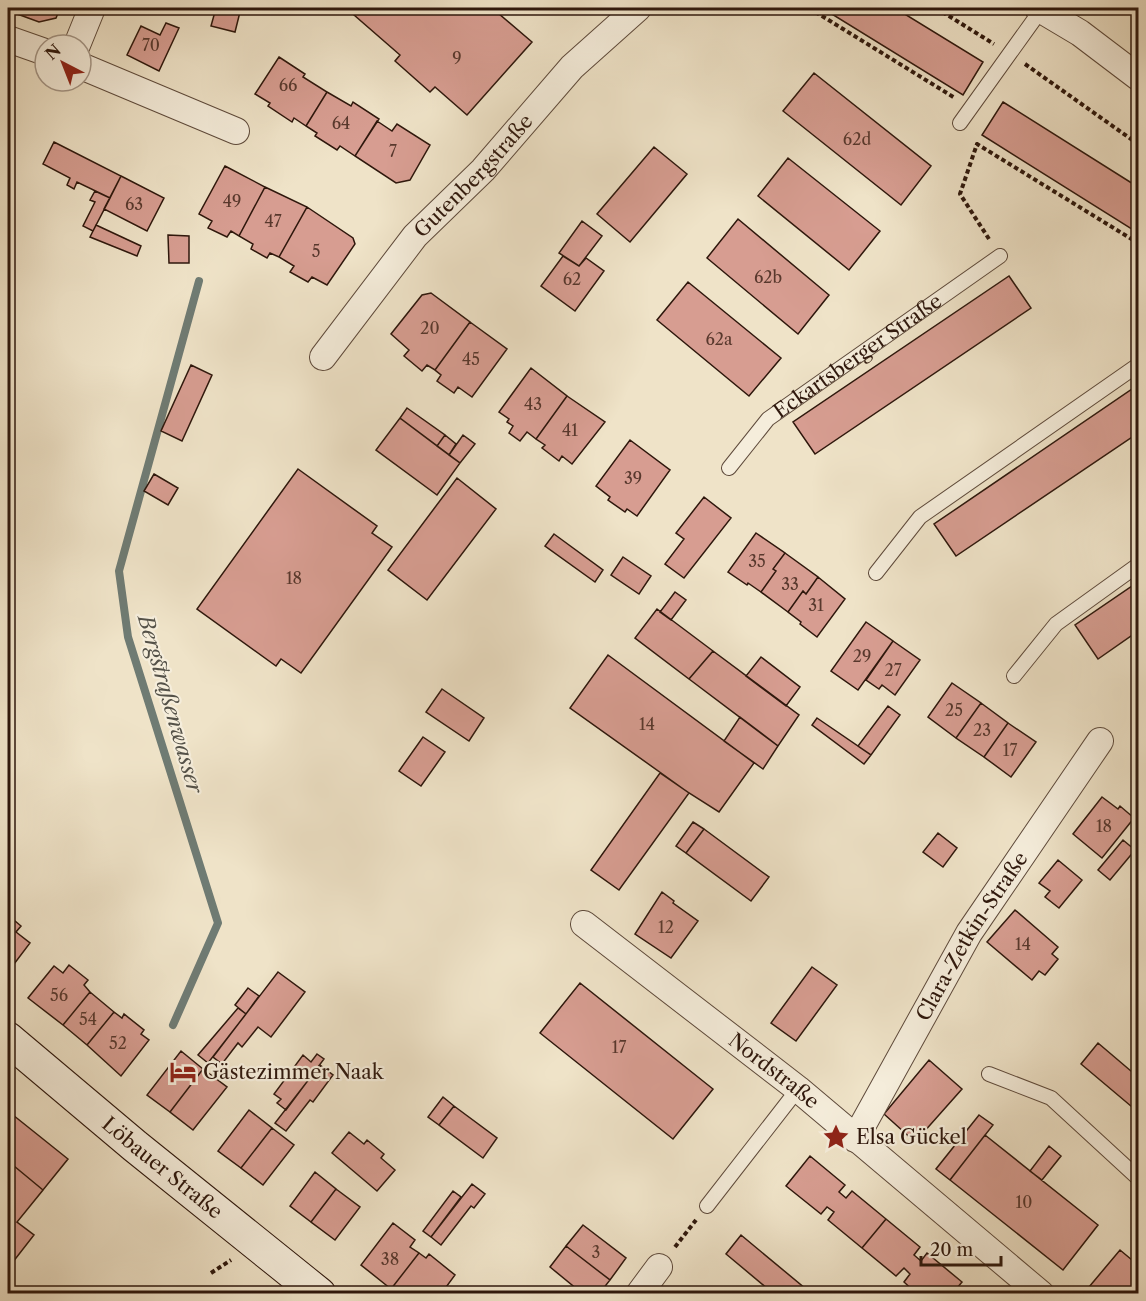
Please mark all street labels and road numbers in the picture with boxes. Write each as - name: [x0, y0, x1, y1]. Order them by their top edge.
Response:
- street label: Gutenbergstraße: [409, 109, 538, 242]
- street label: Eckartsberger Straße: [769, 289, 946, 423]
- street label: Clara-Zetkin-Straße: [911, 847, 1033, 1025]
- street label: Nordstraße: [724, 1028, 824, 1114]
- street label: Löbauer Straße: [97, 1112, 227, 1224]

